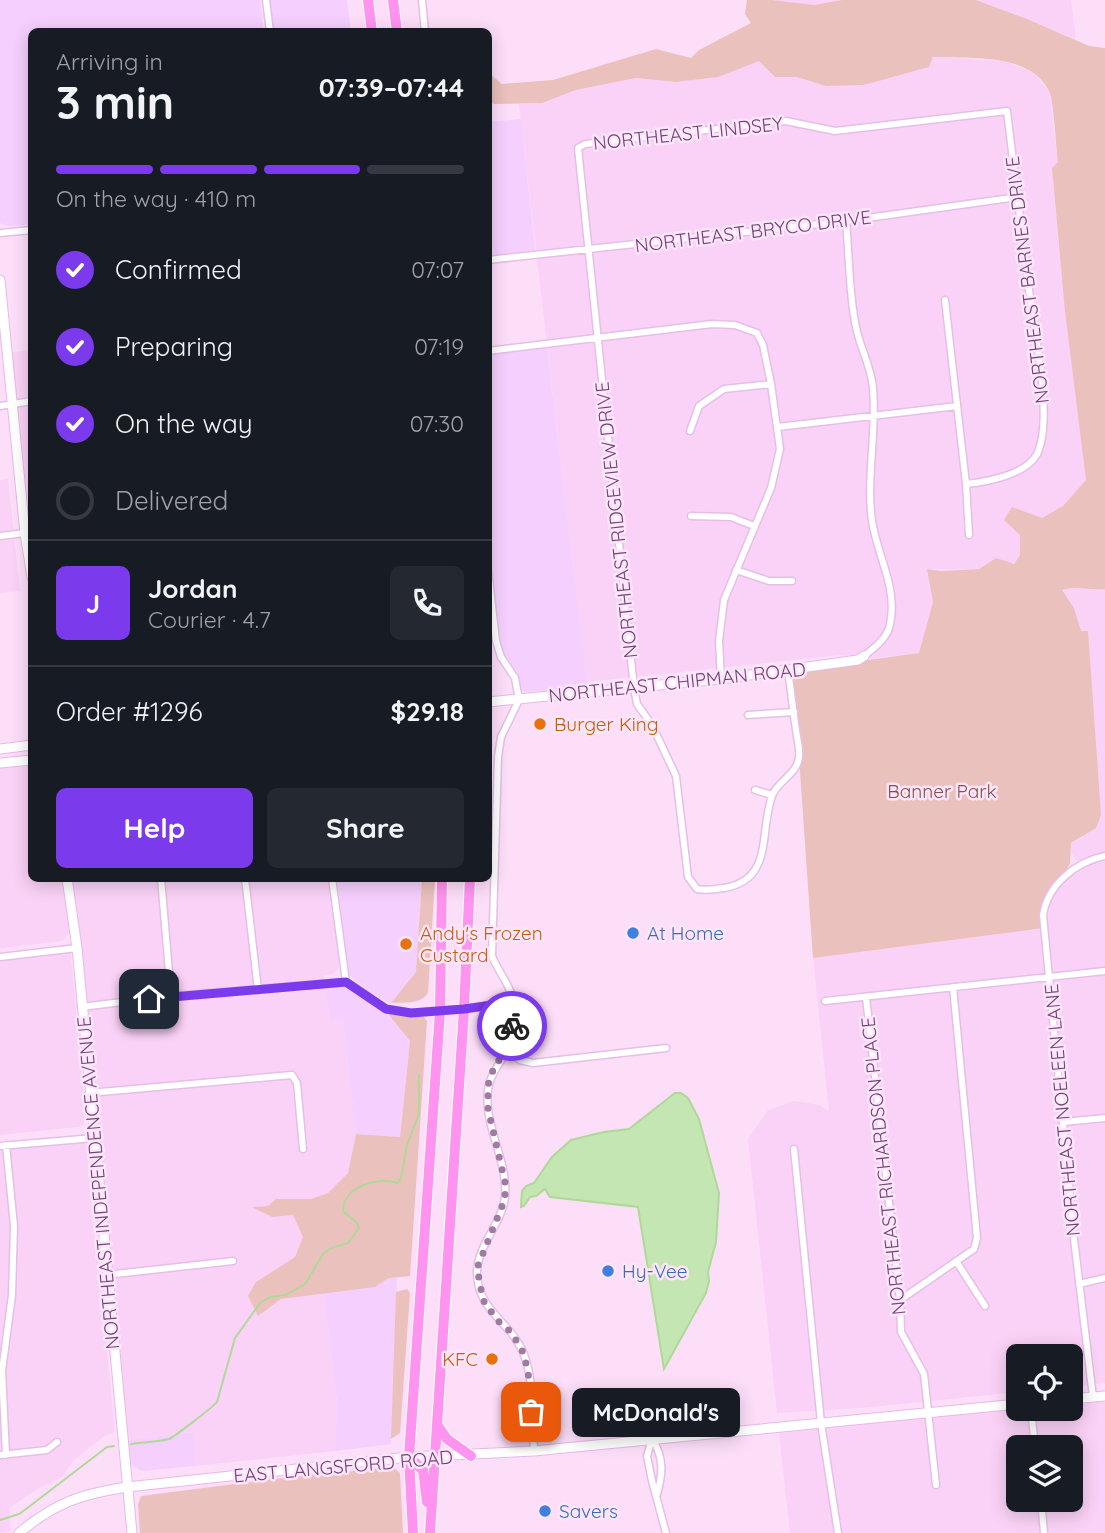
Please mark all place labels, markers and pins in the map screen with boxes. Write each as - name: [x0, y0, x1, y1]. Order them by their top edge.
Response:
- place label: Burger King: [554, 712, 659, 736]
- marker: Burger King: [532, 716, 548, 732]
- place label: Andy's Frozen Custard: [420, 921, 543, 967]
- place label: At Home: [647, 921, 724, 945]
- marker: At Home: [625, 925, 641, 941]
- marker: Andy's Frozen Custard: [398, 936, 414, 952]
- pin: [119, 969, 179, 1029]
- place label: Hy-Vee: [622, 1259, 688, 1283]
- marker: Hy-Vee: [600, 1263, 616, 1279]
- place label: KFC: [442, 1347, 478, 1371]
- marker: KFC: [484, 1351, 500, 1367]
- pin: [501, 1382, 561, 1442]
- callout: McDonald's: [573, 1388, 741, 1436]
- place label: Savers: [559, 1499, 618, 1523]
- marker: Savers: [537, 1503, 553, 1519]

